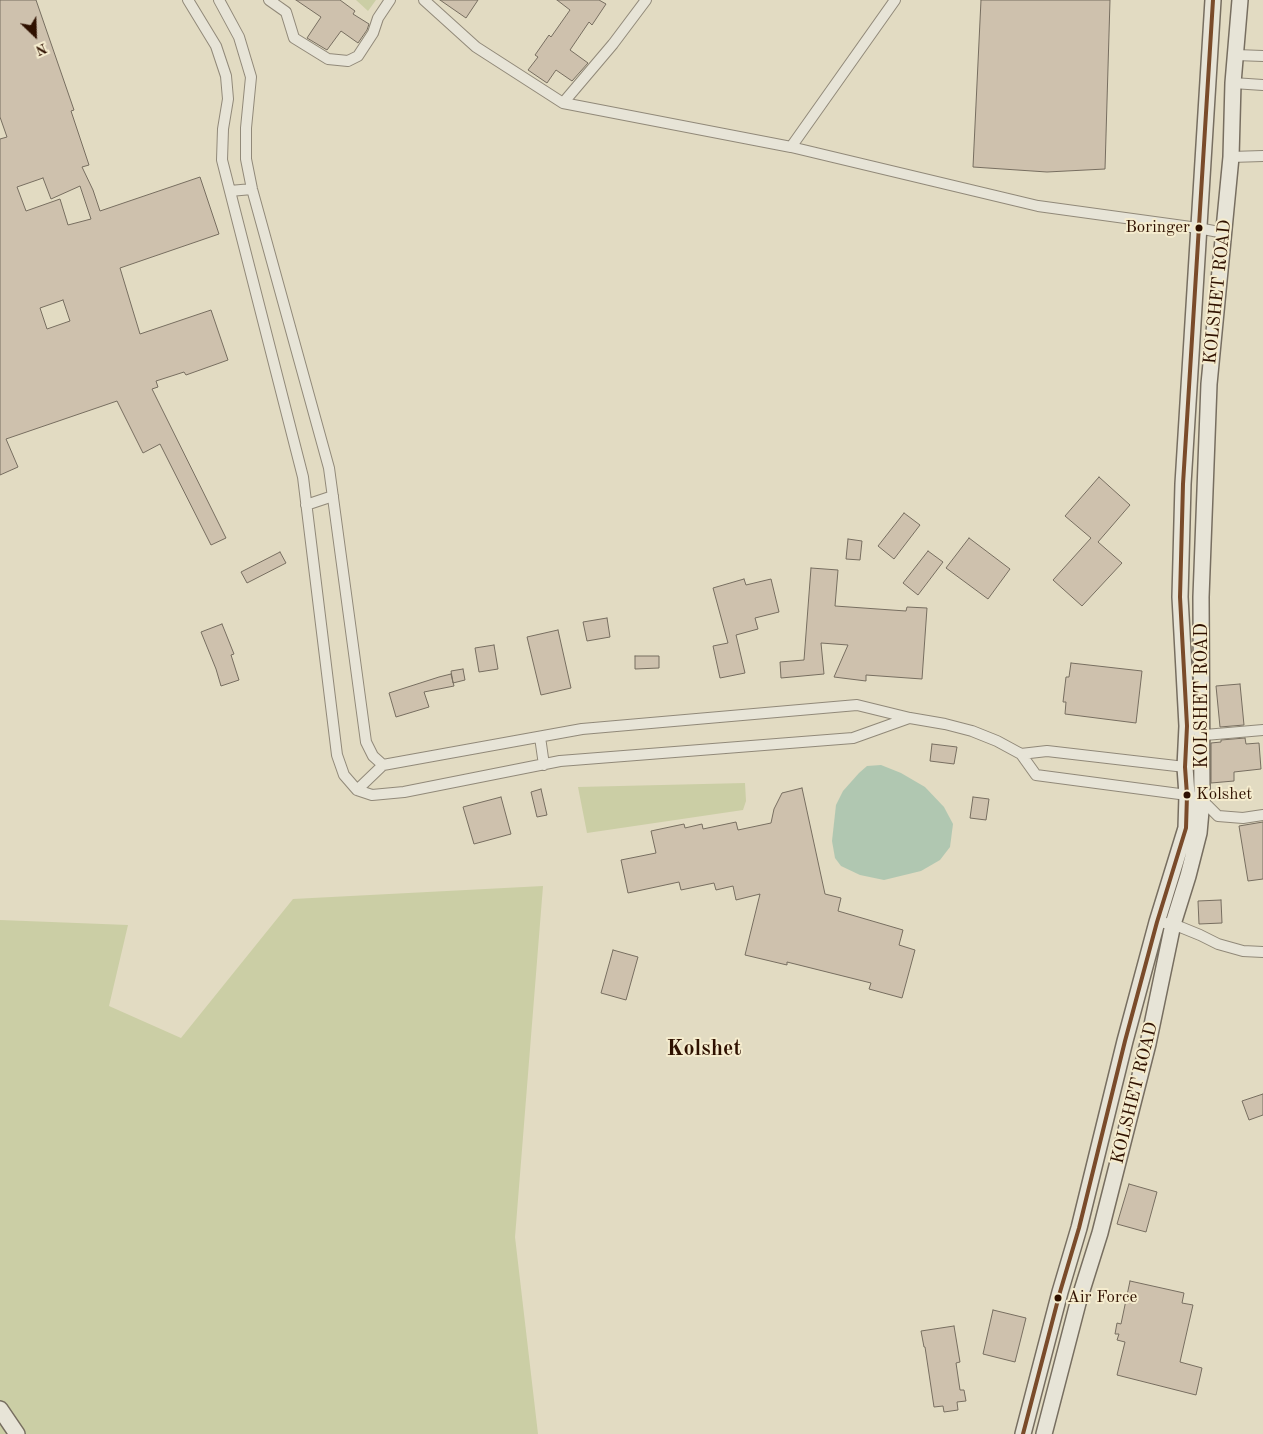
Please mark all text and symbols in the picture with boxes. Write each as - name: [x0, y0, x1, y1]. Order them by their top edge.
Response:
- north arrow: [10, 10, 60, 60]
- text: N: [33, 40, 49, 57]
- place label: Boringer: [1125, 218, 1190, 238]
- street label: KOLSHET ROAD: [1200, 219, 1236, 365]
- marker: Boringer: [1194, 223, 1204, 233]
- street label: KOLSHET ROAD: [1191, 623, 1213, 769]
- place label: Kolshet: [1196, 785, 1252, 805]
- marker: Kolshet: [1182, 790, 1192, 800]
- street label: KOLSHET ROAD: [1107, 1020, 1163, 1166]
- district label: Kolshet: [667, 1036, 741, 1062]
- place label: Air Force: [1067, 1288, 1137, 1308]
- marker: Air Force: [1053, 1293, 1063, 1303]

